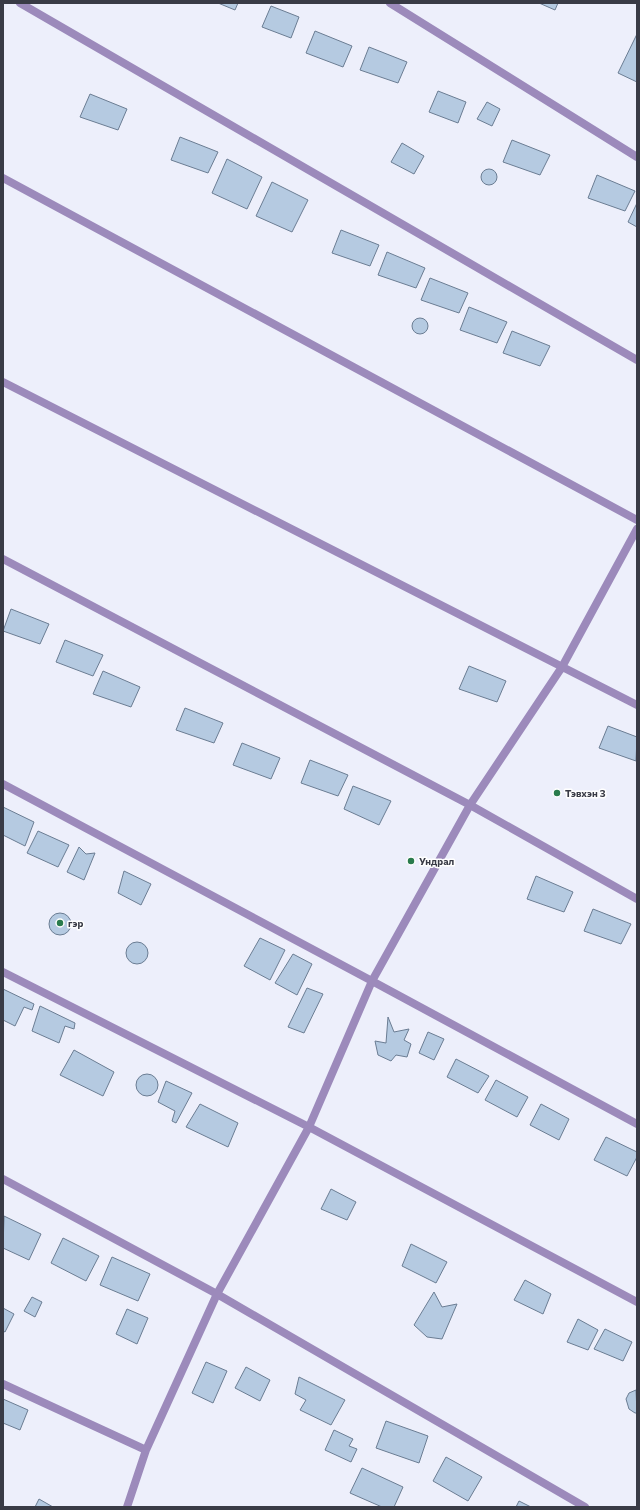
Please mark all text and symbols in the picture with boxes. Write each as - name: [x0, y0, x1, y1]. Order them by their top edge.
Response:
- place label: Тэвхэн 3: [565, 787, 606, 799]
- marker: Тэвхэн 3: [552, 788, 562, 798]
- place label: Ундрал: [419, 855, 454, 867]
- marker: Ундрал: [406, 856, 416, 866]
- place label: гэр: [68, 917, 83, 929]
- marker: гэр: [55, 918, 65, 928]

